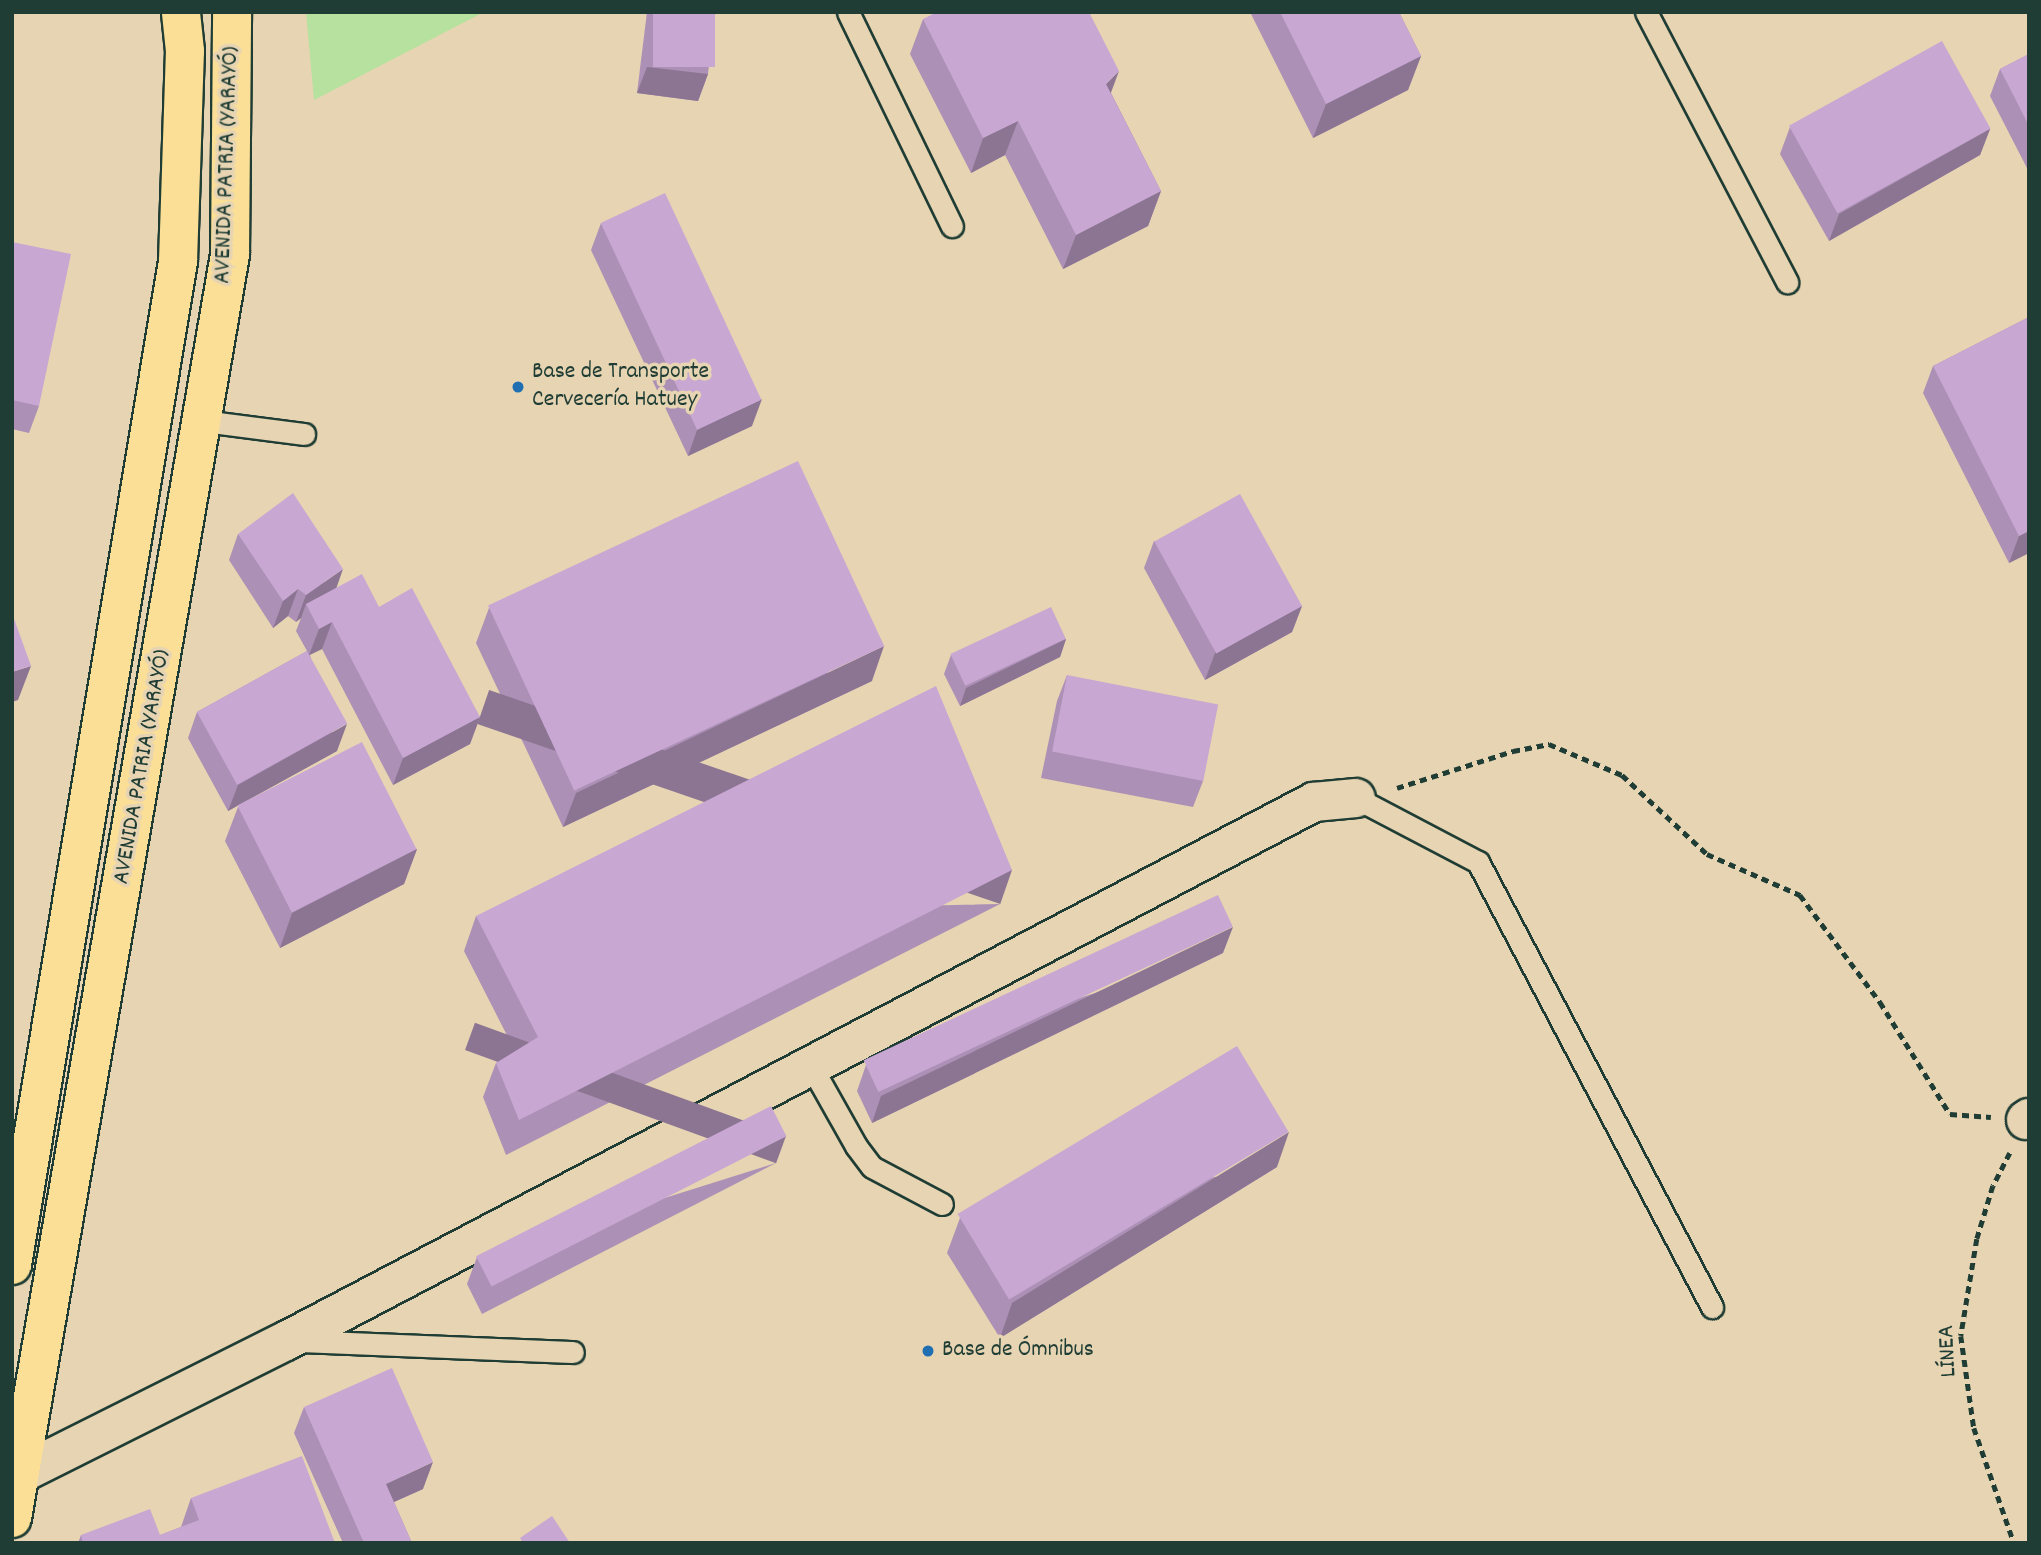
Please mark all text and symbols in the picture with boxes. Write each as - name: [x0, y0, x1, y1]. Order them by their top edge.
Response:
- street label: AVENIDA PATRIA (YARAYÓ): [209, 46, 247, 284]
- place label: Base de Transporte Cervecería Hatuey: [532, 359, 709, 415]
- marker: Base de Transporte Cervecería Hatuey: [510, 379, 526, 395]
- street label: AVENIDA PATRIA (YARAYÓ): [108, 647, 178, 887]
- street label: LÍNEA: [1933, 1324, 1965, 1378]
- place label: Base de Ómnibus: [942, 1337, 1094, 1365]
- marker: Base de Ómnibus: [920, 1343, 936, 1359]

